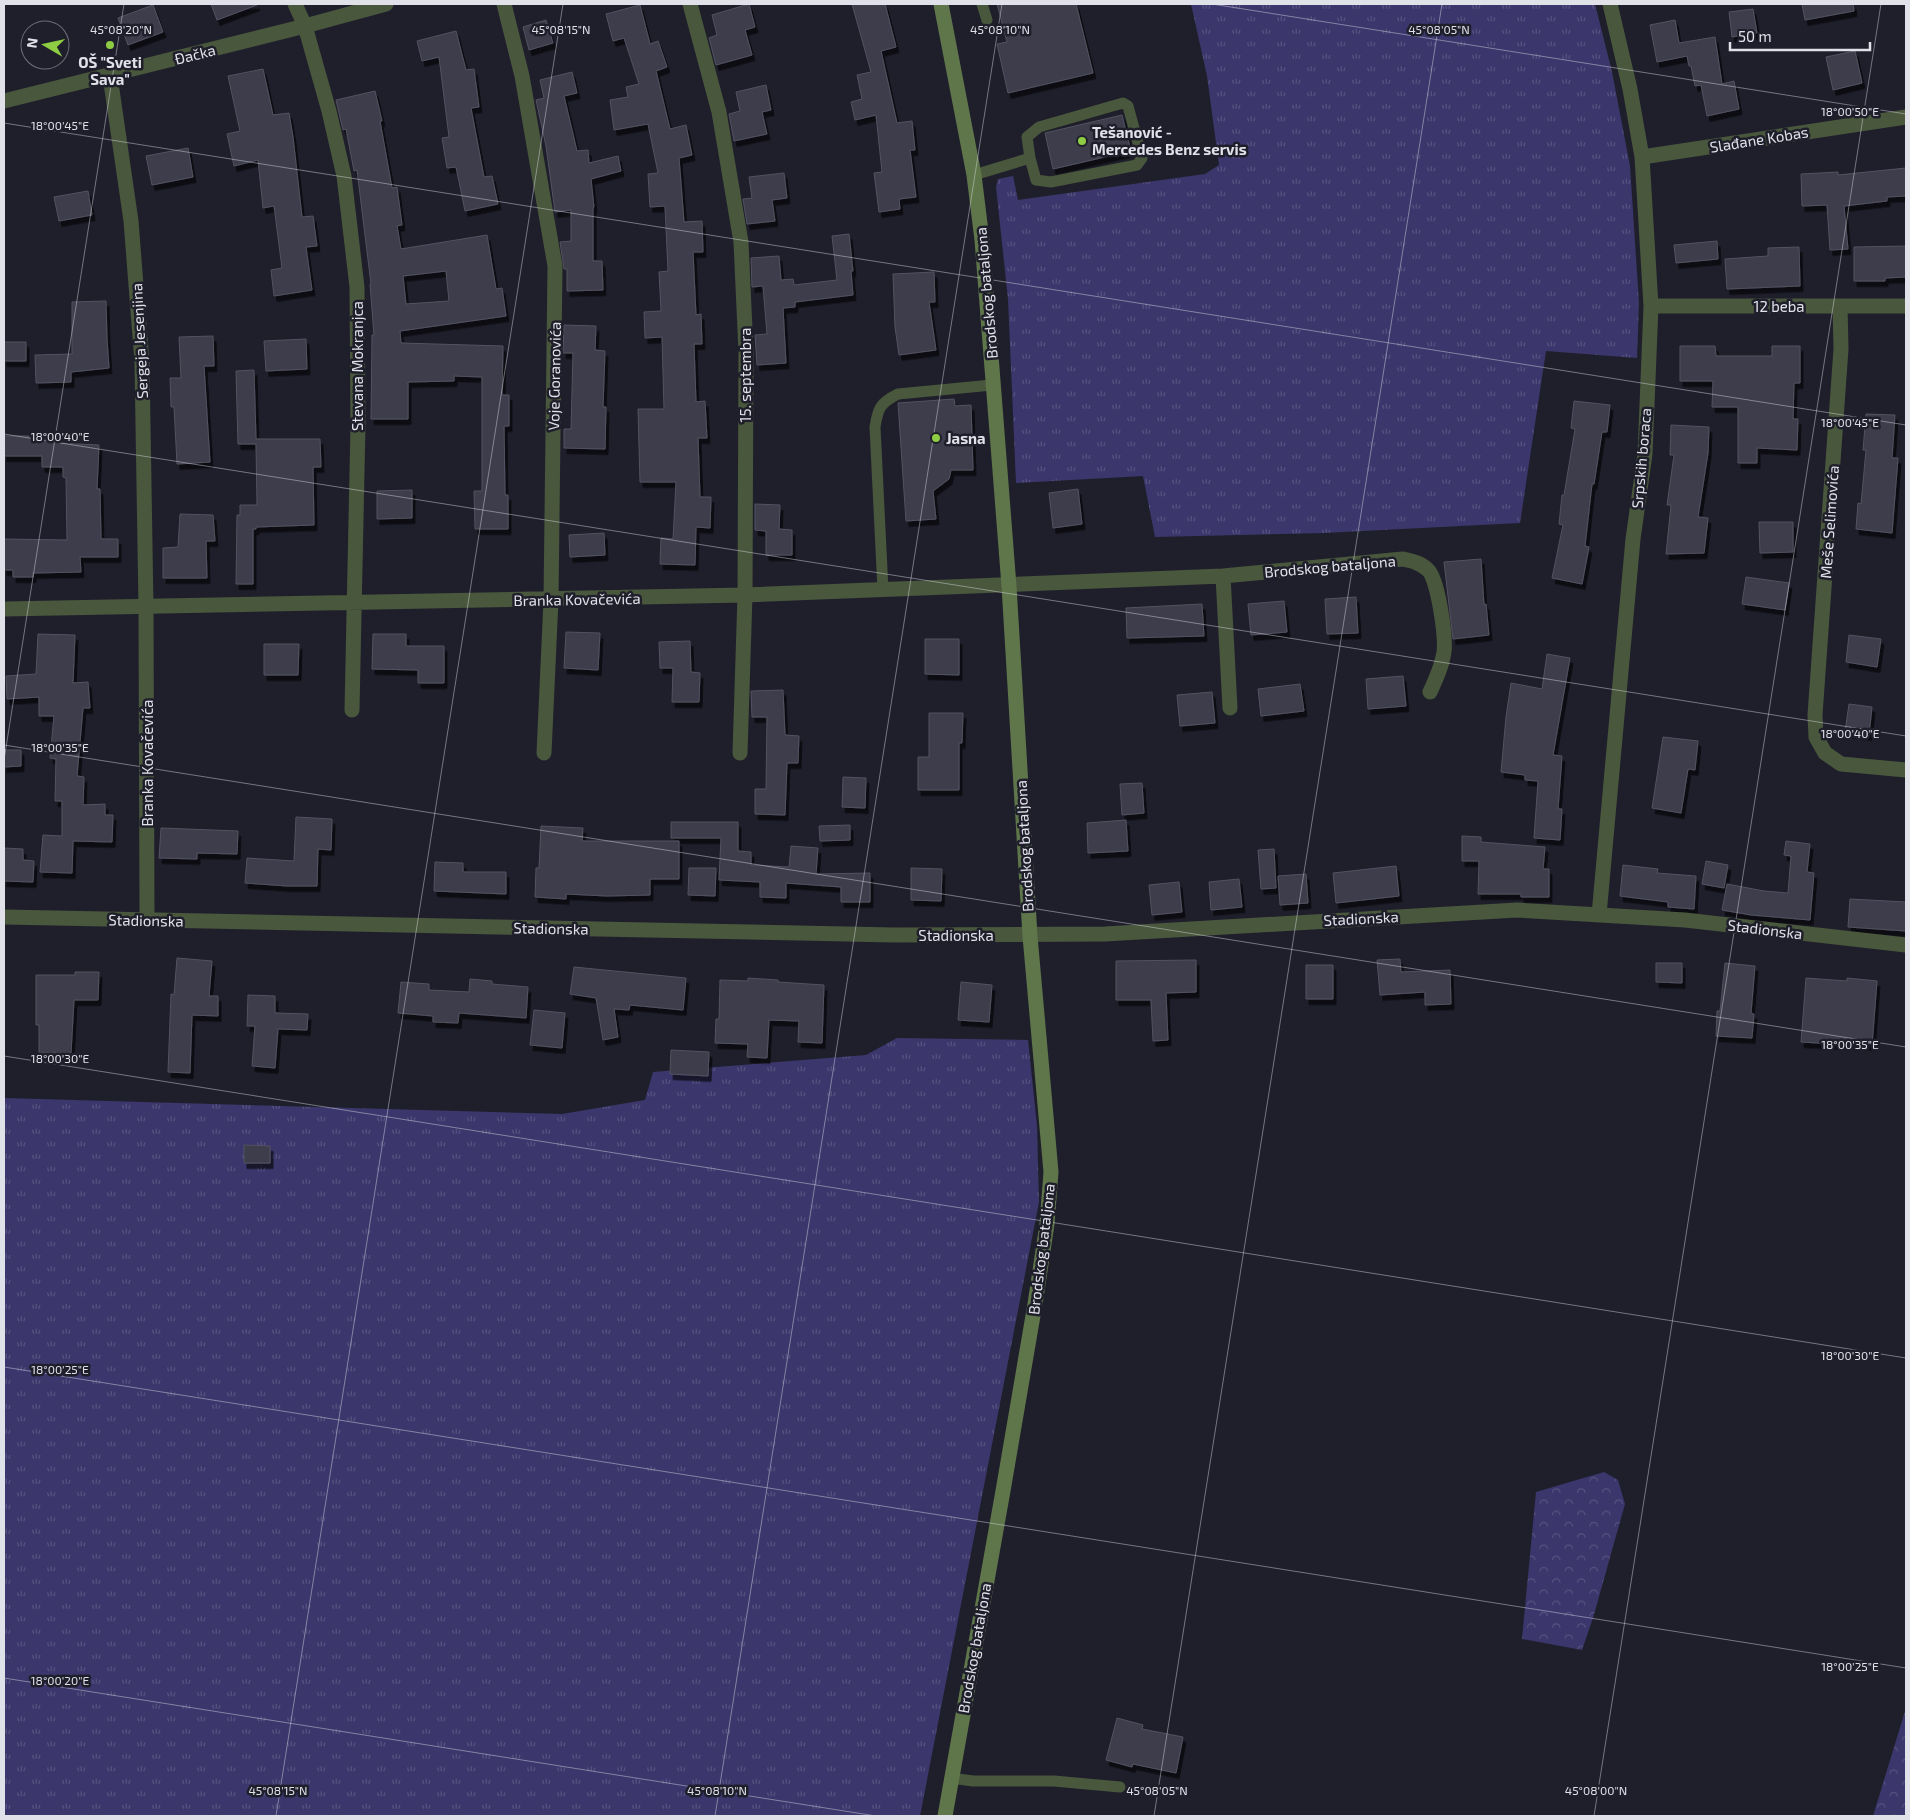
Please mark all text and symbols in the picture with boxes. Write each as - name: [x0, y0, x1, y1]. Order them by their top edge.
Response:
- north arrow: [20, 20, 70, 70]
- scale bar: [1730, 20, 1870, 52]
- text: 45°08'20"N: [90, 22, 152, 36]
- text: 45°08'15"N: [531, 22, 591, 36]
- text: 45°08'10"N: [970, 22, 1030, 36]
- text: 45°08'05"N: [1408, 22, 1470, 36]
- text: 50 m: [1738, 27, 1772, 45]
- text: N: [22, 37, 41, 49]
- marker: OŠ "Sveti Sava": [104, 39, 116, 51]
- street label: Đačka: [173, 40, 217, 68]
- place label: OŠ "Sveti Sava": [78, 53, 142, 88]
- text: 18°00'50"E: [1821, 104, 1879, 118]
- text: 18°00'45"E: [31, 118, 89, 132]
- street label: Slađane Kobas: [1708, 122, 1810, 156]
- place label: Tešanović - Mercedes Benz servis: [1092, 123, 1247, 158]
- marker: Tešanović - Mercedes Benz servis: [1076, 135, 1088, 147]
- street label: Brodskog bataljona: [971, 226, 1002, 359]
- street label: Sergeja Jesenjina: [127, 283, 152, 399]
- street label: 12 beba: [1753, 297, 1805, 315]
- street label: Stevana Mokranjca: [348, 301, 367, 431]
- street label: Voje Goranovića: [544, 321, 565, 431]
- street label: 15. septembra: [736, 328, 754, 422]
- street label: Srpskih boraca: [1628, 407, 1654, 509]
- text: 18°00'45"E: [1821, 415, 1879, 429]
- text: 18°00'40"E: [31, 429, 90, 443]
- place label: Jasna: [946, 429, 986, 447]
- marker: Jasna: [930, 432, 942, 444]
- street label: Meše Selimovića: [1816, 465, 1842, 579]
- street label: Brodskog bataljona: [1264, 551, 1397, 582]
- street label: Branka Kovačevića: [513, 589, 641, 609]
- street label: Branka Kovačevića: [138, 699, 156, 827]
- text: 18°00'40"E: [1821, 726, 1880, 740]
- text: 18°00'35"E: [31, 740, 89, 754]
- street label: Brodskog bataljona: [1012, 780, 1037, 912]
- street label: Stadionska: [1323, 907, 1399, 929]
- street label: Stadionska: [108, 910, 184, 930]
- street label: Stadionska: [1727, 915, 1803, 943]
- street label: Stadionska: [513, 918, 589, 938]
- street label: Stadionska: [918, 926, 994, 944]
- text: 18°00'35"E: [1821, 1037, 1879, 1051]
- text: 18°00'30"E: [31, 1051, 89, 1065]
- street label: Brodskog bataljona: [1024, 1182, 1059, 1316]
- text: 18°00'30"E: [1821, 1348, 1879, 1362]
- text: 18°00'25"E: [31, 1362, 89, 1376]
- street label: Brodskog bataljona: [954, 1581, 995, 1715]
- text: 18°00'25"E: [1821, 1659, 1879, 1673]
- text: 18°00'20"E: [31, 1673, 89, 1687]
- text: 45°08'15"N: [248, 1783, 308, 1797]
- text: 45°08'10"N: [687, 1783, 747, 1797]
- text: 45°08'05"N: [1126, 1783, 1188, 1797]
- text: 45°08'00"N: [1565, 1783, 1627, 1797]

